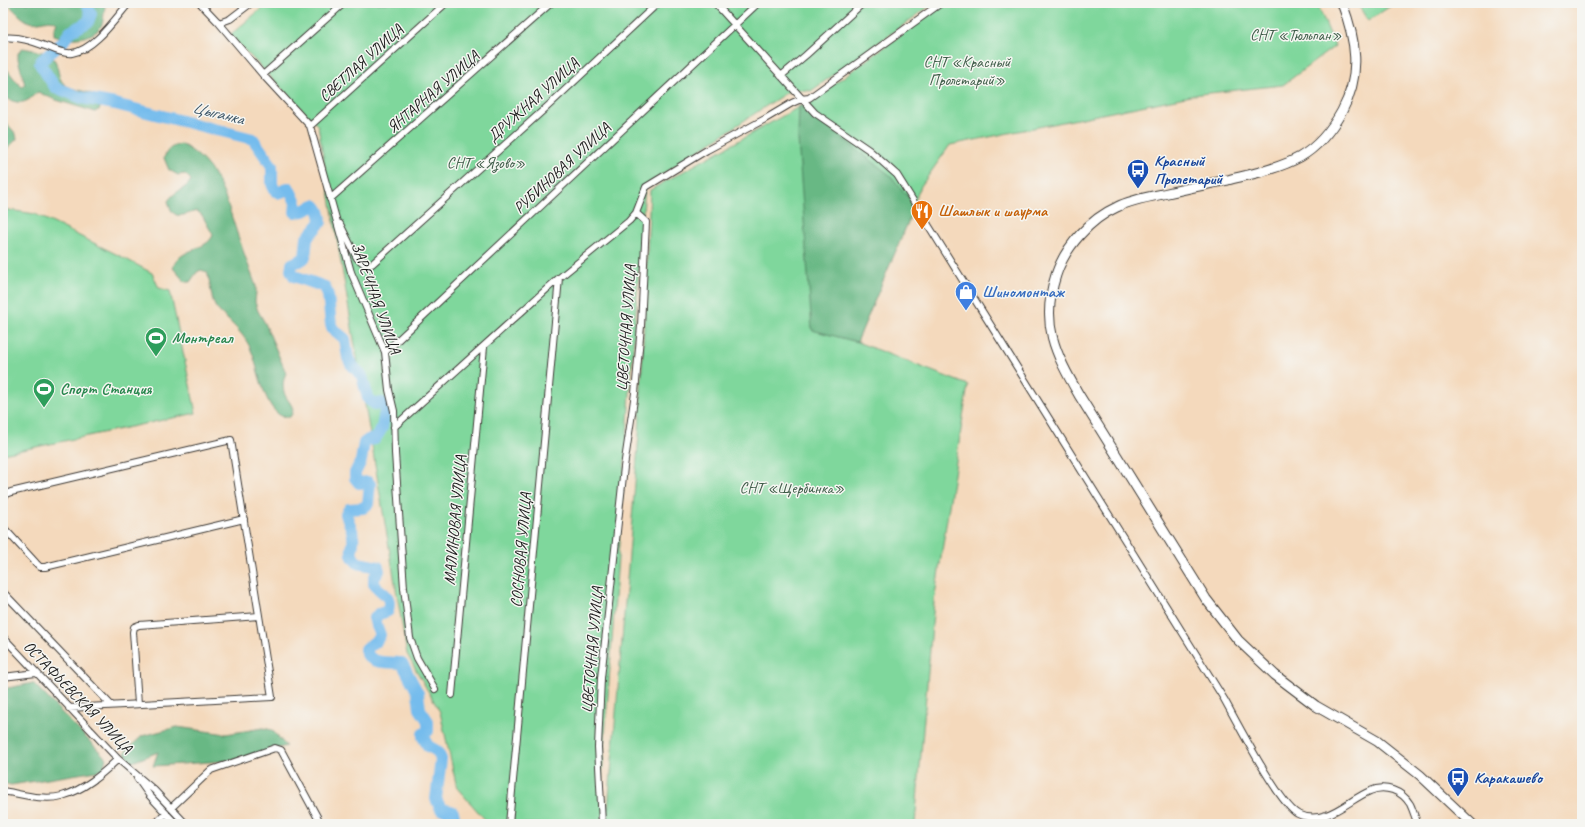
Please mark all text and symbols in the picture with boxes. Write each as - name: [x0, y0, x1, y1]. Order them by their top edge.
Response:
- street label: СВЕТЛАЯ УЛИЦА: [315, 19, 408, 106]
- park label: СНТ «Тюльпан»: [1250, 25, 1342, 45]
- street label: ЯНТАРНАЯ УЛИЦА: [383, 46, 484, 138]
- park label: СНТ «Красный Пролетарий»: [924, 52, 1012, 90]
- street label: ДРУЖНАЯ УЛИЦА: [483, 53, 584, 147]
- water label: Цыганка: [190, 97, 248, 130]
- street label: РУБИНОВАЯ УЛИЦА: [509, 117, 615, 218]
- place label: Красный Пролетарий: [1154, 151, 1223, 189]
- park label: СНТ «Язово»: [447, 153, 525, 173]
- bus stop icon: Красный Пролетарий: [1125, 157, 1151, 190]
- restaurant icon: Шашлык и шаурма: [909, 198, 935, 231]
- place label: Шашлык и шаурма: [938, 201, 1049, 221]
- street label: ЗАРЕЧНАЯ УЛИЦА: [347, 239, 406, 357]
- street label: ЦВЕТОЧНАЯ УЛИЦА: [612, 263, 640, 392]
- shop icon: Шиномонтаж: [953, 279, 979, 312]
- place label: Шиномонтаж: [982, 282, 1066, 302]
- sports icon: Монтреал: [143, 325, 169, 358]
- place label: Монтреал: [172, 328, 234, 348]
- sports icon: Спорт Станция: [31, 376, 57, 409]
- place label: Спорт Станция: [60, 379, 153, 399]
- street label: МАЛИНОВАЯ УЛИЦА: [439, 453, 471, 586]
- park label: СНТ «Щербинка»: [740, 478, 844, 498]
- street label: СОСНОВАЯ УЛИЦА: [506, 491, 536, 608]
- street label: ЦВЕТОЧНАЯ УЛИЦА: [577, 585, 608, 714]
- street label: ОСТАФЬЕВСКАЯ УЛИЦА: [19, 636, 138, 758]
- bus stop icon: Каракашево: [1445, 765, 1471, 798]
- place label: Каракашево: [1474, 768, 1544, 788]

